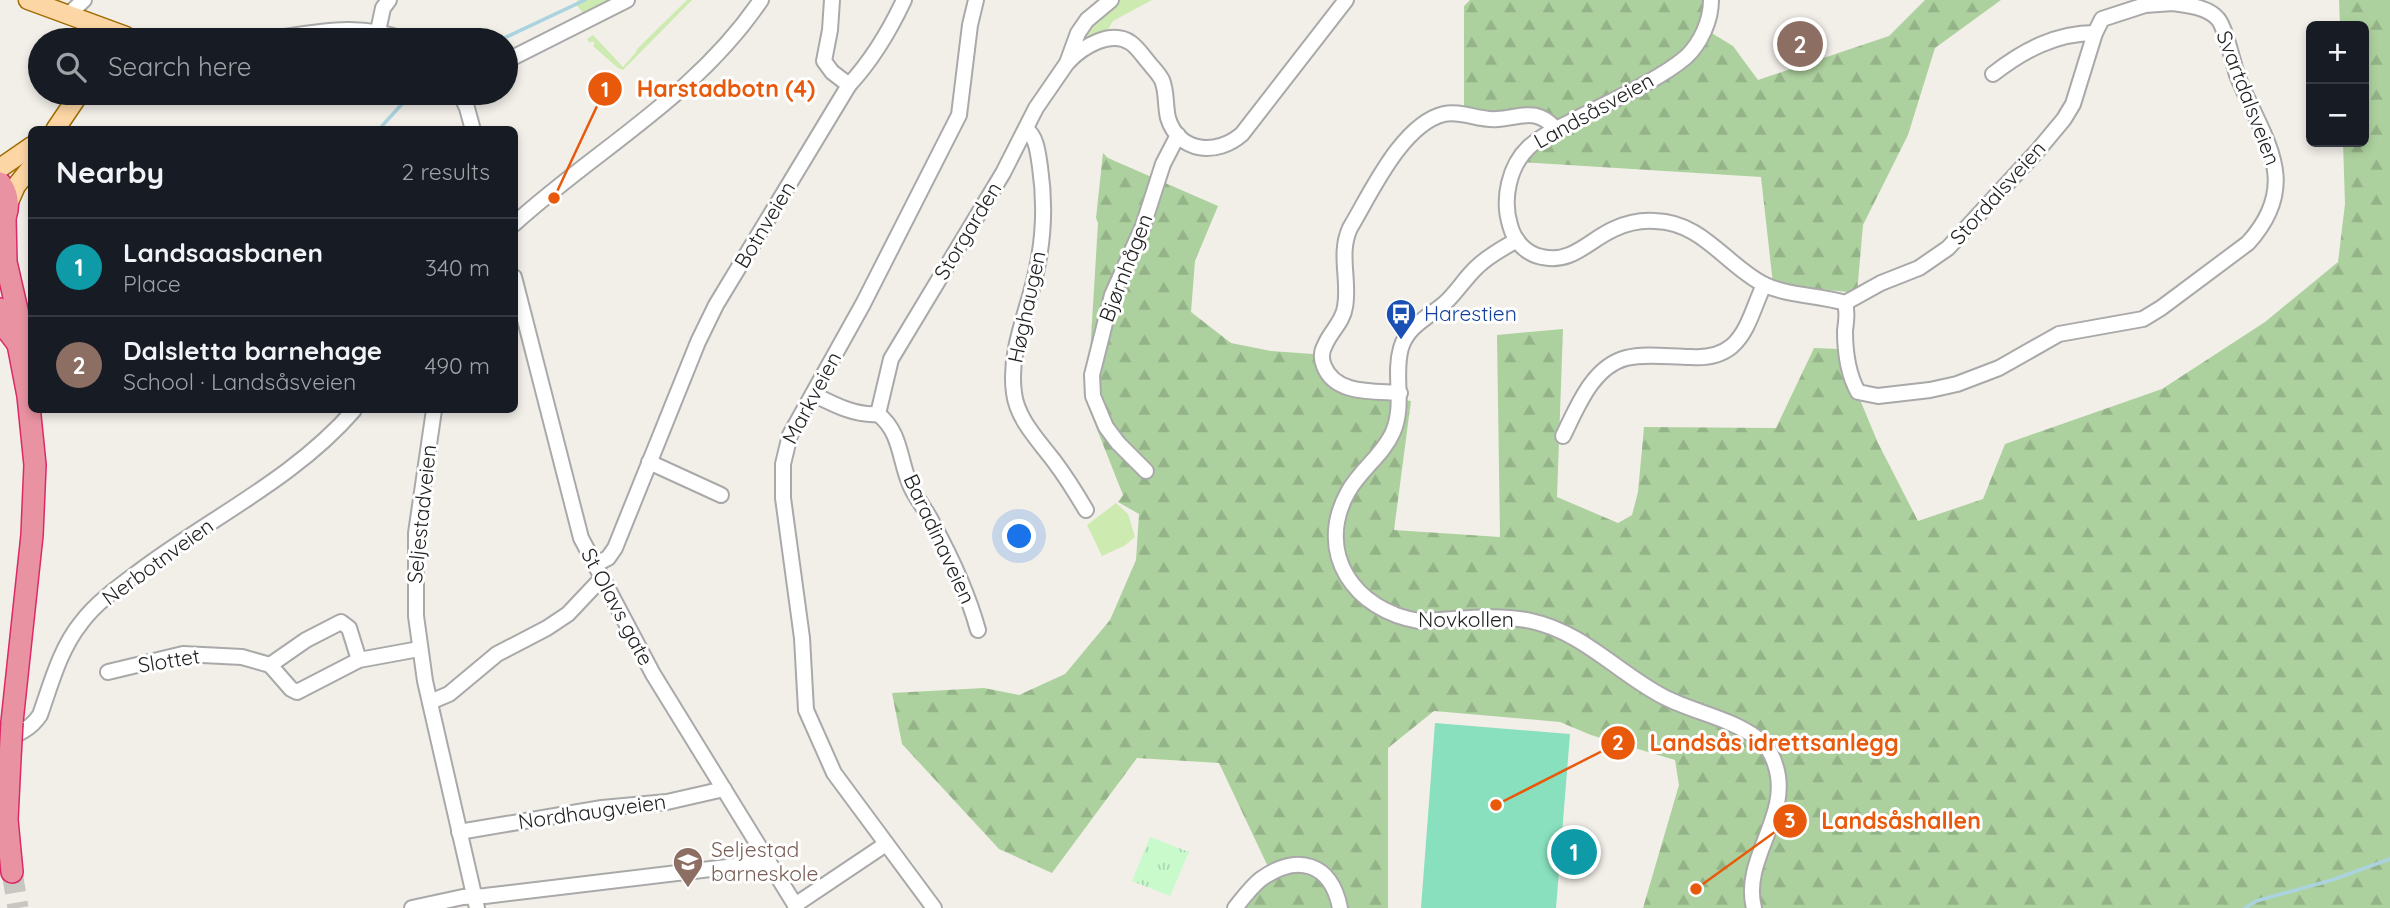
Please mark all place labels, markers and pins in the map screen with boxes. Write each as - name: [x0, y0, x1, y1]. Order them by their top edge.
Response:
- pin: 2: [1777, 18, 1823, 70]
- callout: Harstadbotn (4): [587, 67, 829, 111]
- bus stop icon: Harestien: [1384, 297, 1418, 341]
- place label: Harestien: [1424, 300, 1517, 326]
- callout: Landsås idrettsanlegg: [1600, 721, 1913, 765]
- callout: Landsåshallen: [1772, 799, 1995, 843]
- pin: 1: [1551, 826, 1597, 878]
- place label: Seljestad barneskole: [711, 836, 818, 886]
- school or university icon: Seljestad barneskole: [671, 845, 705, 889]

